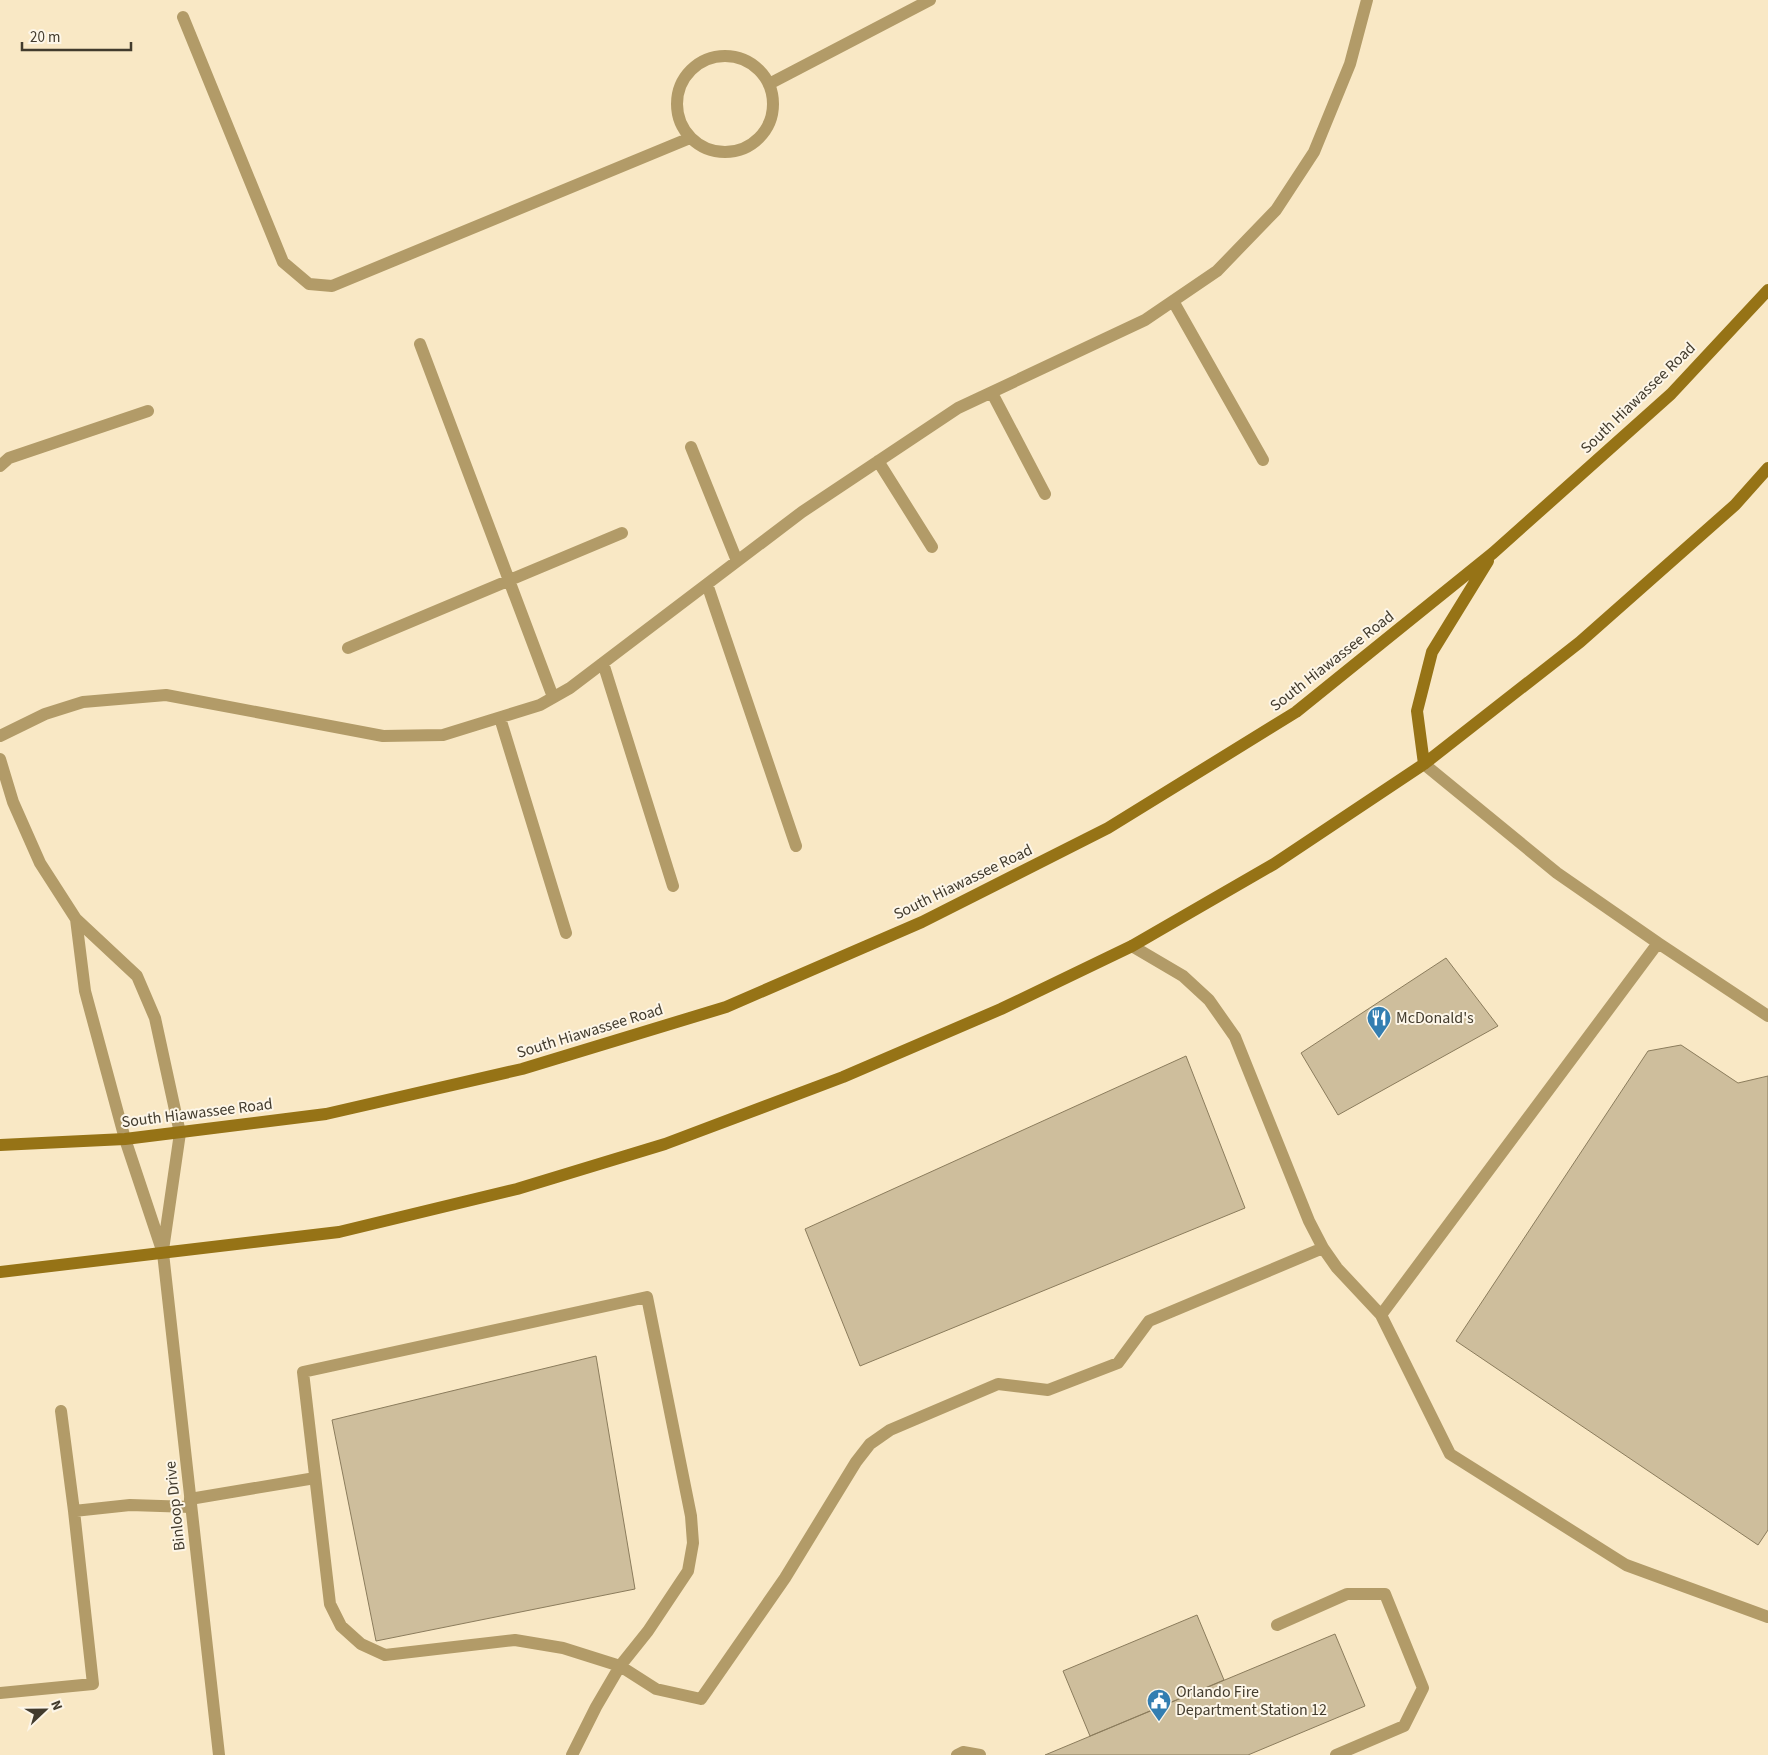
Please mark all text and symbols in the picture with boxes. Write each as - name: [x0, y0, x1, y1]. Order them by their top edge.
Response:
- scale bar: [22, 20, 131, 52]
- text: 20 m: [30, 27, 60, 48]
- street label: South Hiawassee Road: [1576, 337, 1700, 459]
- street label: South Hiawassee Road: [1265, 606, 1399, 716]
- street label: South Hiawassee Road: [890, 839, 1036, 925]
- street label: South Hiawassee Road: [514, 998, 666, 1064]
- restaurant icon: McDonald's: [1366, 1005, 1392, 1039]
- place label: McDonald's: [1396, 1007, 1474, 1029]
- street label: South Hiawassee Road: [120, 1093, 274, 1133]
- street label: Binloop Drive: [159, 1460, 191, 1552]
- place label: Orlando Fire Department Station 12: [1176, 1681, 1327, 1721]
- north arrow: [20, 1685, 70, 1735]
- public building icon: Orlando Fire Department Station 12: [1146, 1688, 1172, 1722]
- text: N: [45, 1697, 67, 1714]

